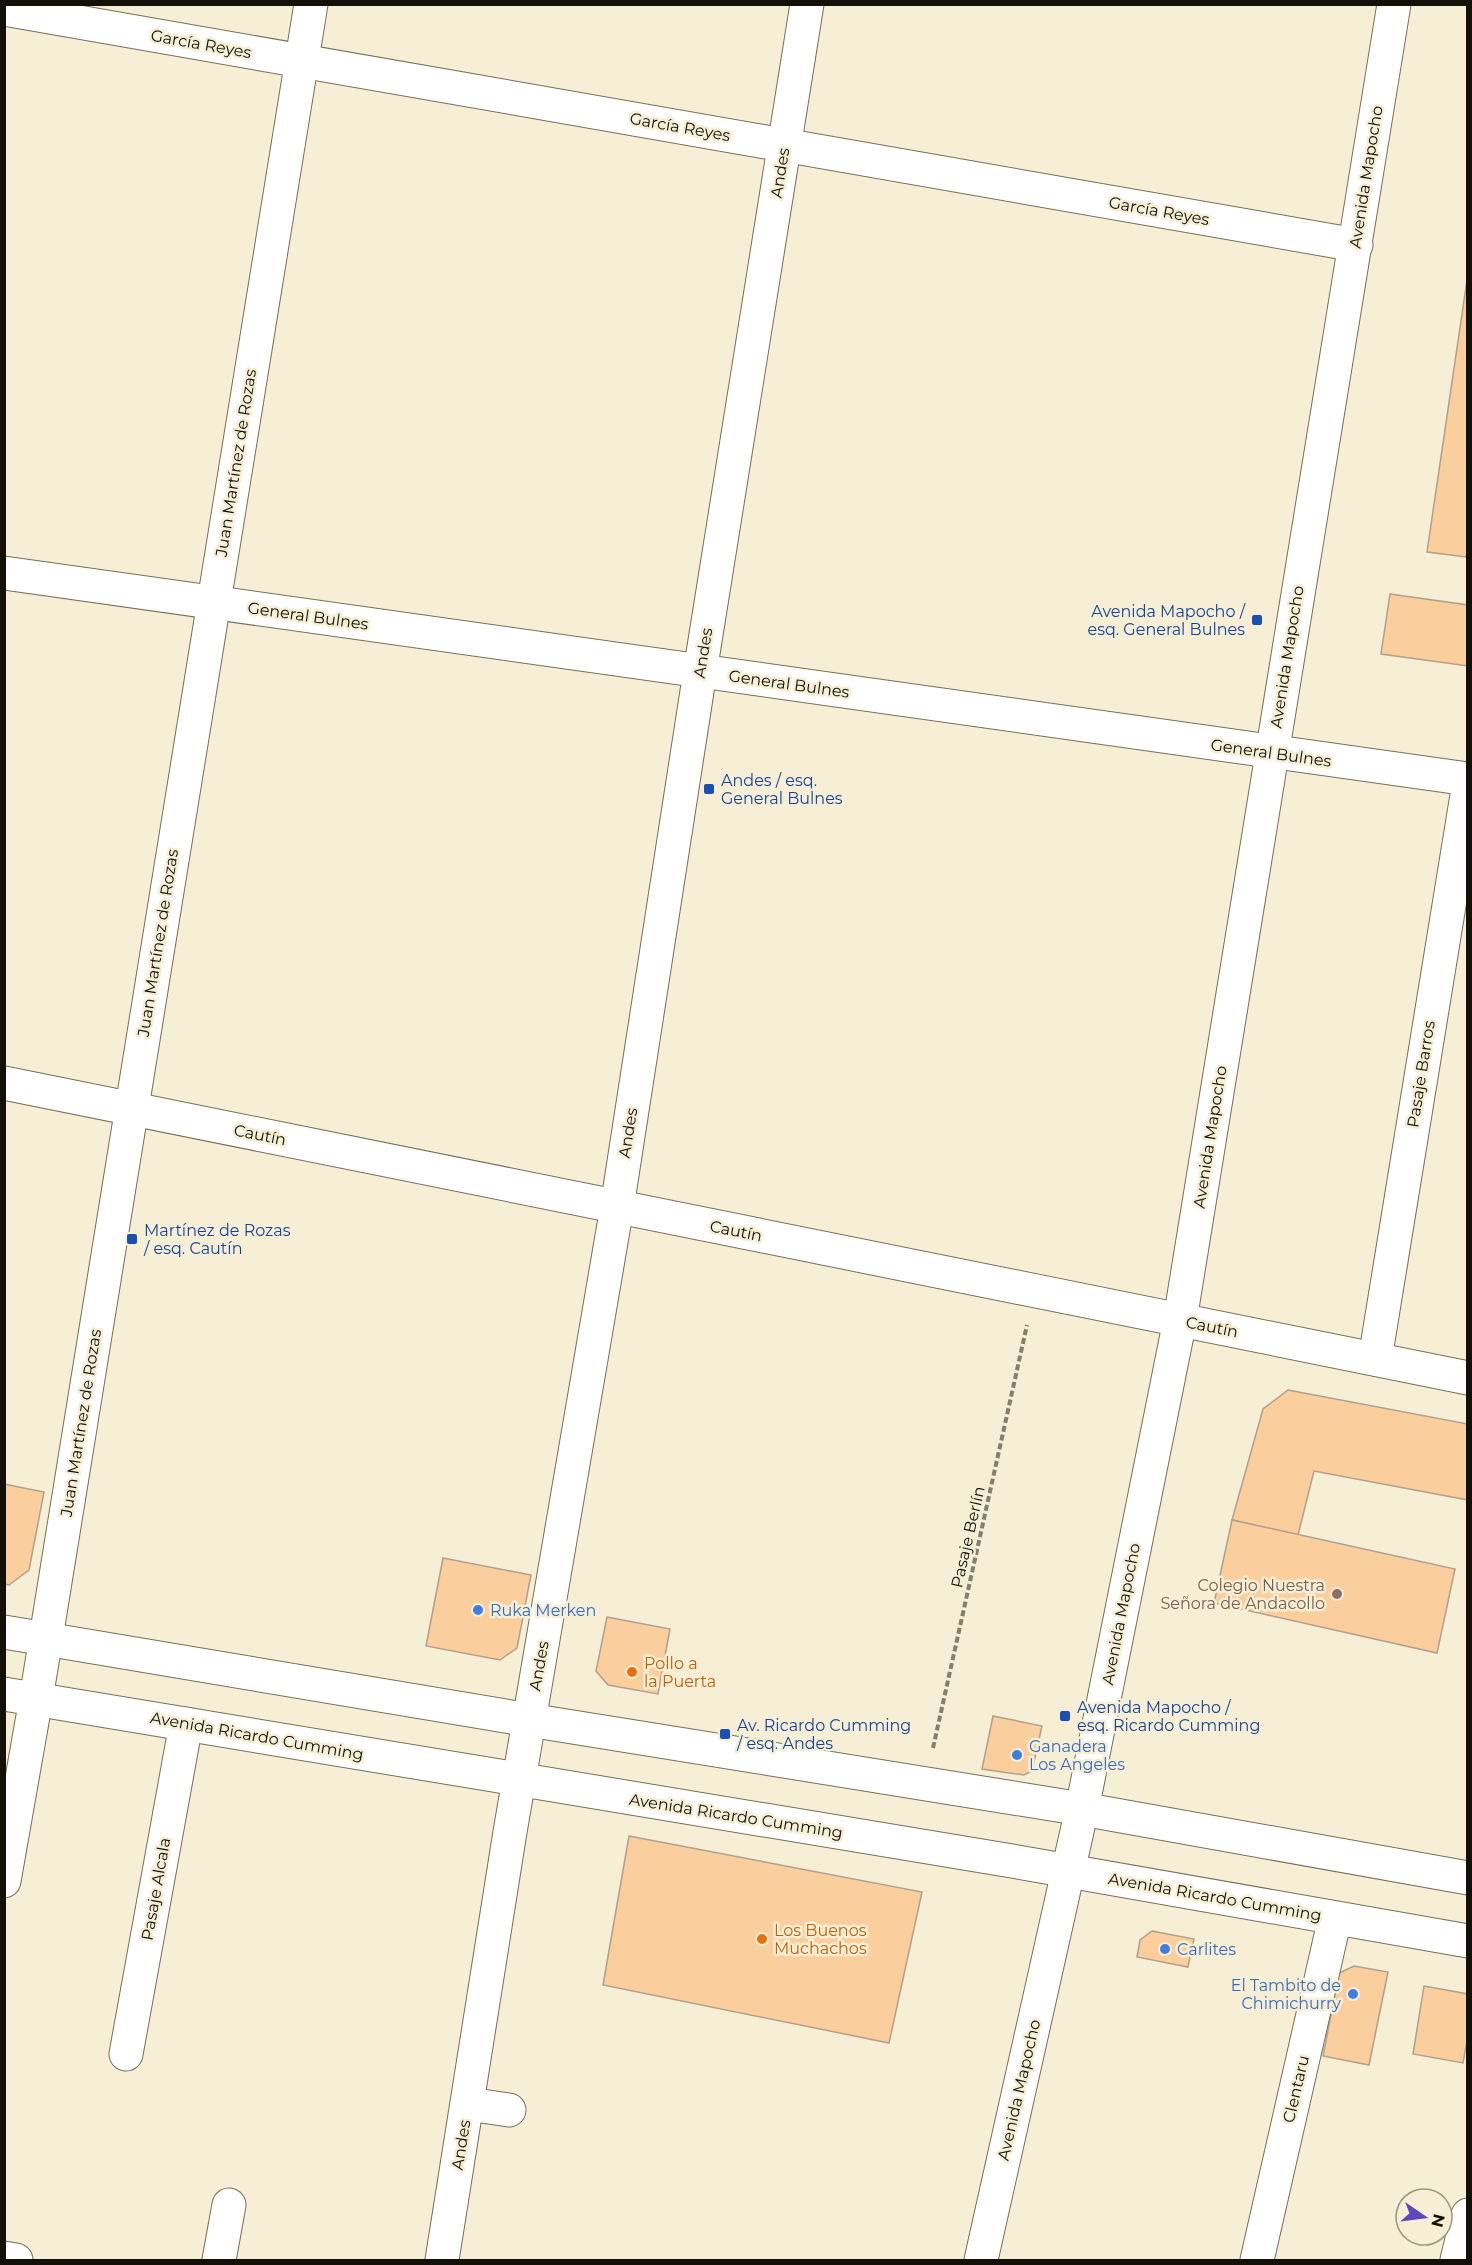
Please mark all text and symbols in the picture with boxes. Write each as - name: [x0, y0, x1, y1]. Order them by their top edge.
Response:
- street label: García Reyes: [149, 26, 253, 62]
- street label: Avenida Mapocho: [1345, 104, 1387, 250]
- street label: García Reyes: [628, 109, 732, 145]
- street label: Andes: [767, 146, 793, 199]
- street label: García Reyes: [1107, 193, 1211, 229]
- street label: Juan Martínez de Rozas: [212, 368, 260, 559]
- street label: Avenida Mapocho: [1266, 584, 1308, 730]
- street label: General Bulnes: [246, 598, 370, 634]
- place label: Avenida Mapocho / esq. General Bulnes: [1087, 602, 1246, 639]
- marker: Avenida Mapocho / esq. General Bulnes: [1250, 613, 1264, 627]
- street label: Andes: [690, 626, 716, 679]
- street label: General Bulnes: [727, 666, 851, 702]
- street label: General Bulnes: [1209, 735, 1333, 771]
- place label: Andes / esq. General Bulnes: [721, 771, 843, 808]
- marker: Andes / esq. General Bulnes: [702, 782, 716, 796]
- street label: Juan Martínez de Rozas: [134, 848, 182, 1039]
- street label: Pasaje Barros: [1403, 1019, 1439, 1129]
- street label: Avenida Mapocho: [1189, 1064, 1231, 1210]
- street label: Andes: [615, 1106, 641, 1159]
- street label: Cautín: [232, 1121, 288, 1149]
- street label: Cautín: [708, 1217, 764, 1245]
- place label: Martínez de Rozas / esq. Cautín: [143, 1221, 291, 1258]
- marker: Martínez de Rozas / esq. Cautín: [125, 1232, 139, 1246]
- street label: Cautín: [1184, 1313, 1240, 1341]
- street label: Juan Martínez de Rozas: [57, 1328, 105, 1519]
- street label: Pasaje Berlín: [947, 1484, 989, 1590]
- street label: Avenida Mapocho: [1098, 1541, 1144, 1687]
- place label: Colegio Nuestra Señora de Andacollo: [1160, 1576, 1325, 1613]
- marker: Colegio Nuestra Señora de Andacollo: [1330, 1587, 1344, 1601]
- place label: Ruka Merken: [490, 1601, 596, 1620]
- marker: Ruka Merken: [471, 1603, 485, 1617]
- street label: Andes: [525, 1639, 553, 1693]
- place label: Pollo a la Puerta: [644, 1654, 716, 1691]
- marker: Pollo a la Puerta: [625, 1665, 639, 1679]
- place label: Avenida Mapocho / esq. Ricardo Cumming: [1077, 1698, 1260, 1735]
- street label: Avenida Ricardo Cumming: [149, 1708, 365, 1764]
- marker: Avenida Mapocho / esq. Ricardo Cumming: [1058, 1709, 1072, 1723]
- place label: Av. Ricardo Cumming / esq. Andes: [736, 1716, 911, 1753]
- marker: Av. Ricardo Cumming / esq. Andes: [718, 1727, 732, 1741]
- place label: Ganadera Los Angeles: [1029, 1737, 1125, 1774]
- marker: Ganadera Los Angeles: [1010, 1748, 1024, 1762]
- street label: Avenida Ricardo Cumming: [628, 1790, 844, 1842]
- street label: Pasaje Alcala: [138, 1836, 174, 1942]
- street label: Avenida Ricardo Cumming: [1107, 1869, 1323, 1925]
- place label: Los Buenos Muchachos: [774, 1921, 867, 1958]
- marker: Los Buenos Muchachos: [755, 1932, 769, 1946]
- place label: Carlites: [1177, 1940, 1236, 1959]
- marker: Carlites: [1158, 1942, 1172, 1956]
- place label: El Tambito de Chimichurry: [1231, 1976, 1341, 2013]
- marker: El Tambito de Chimichurry: [1346, 1987, 1360, 2001]
- street label: Avenida Mapocho: [994, 2018, 1044, 2162]
- street label: Clentaru: [1279, 2053, 1313, 2125]
- street label: Andes: [448, 2118, 474, 2171]
- north arrow: [1394, 2187, 1454, 2247]
- text: N: [1427, 2212, 1449, 2229]

